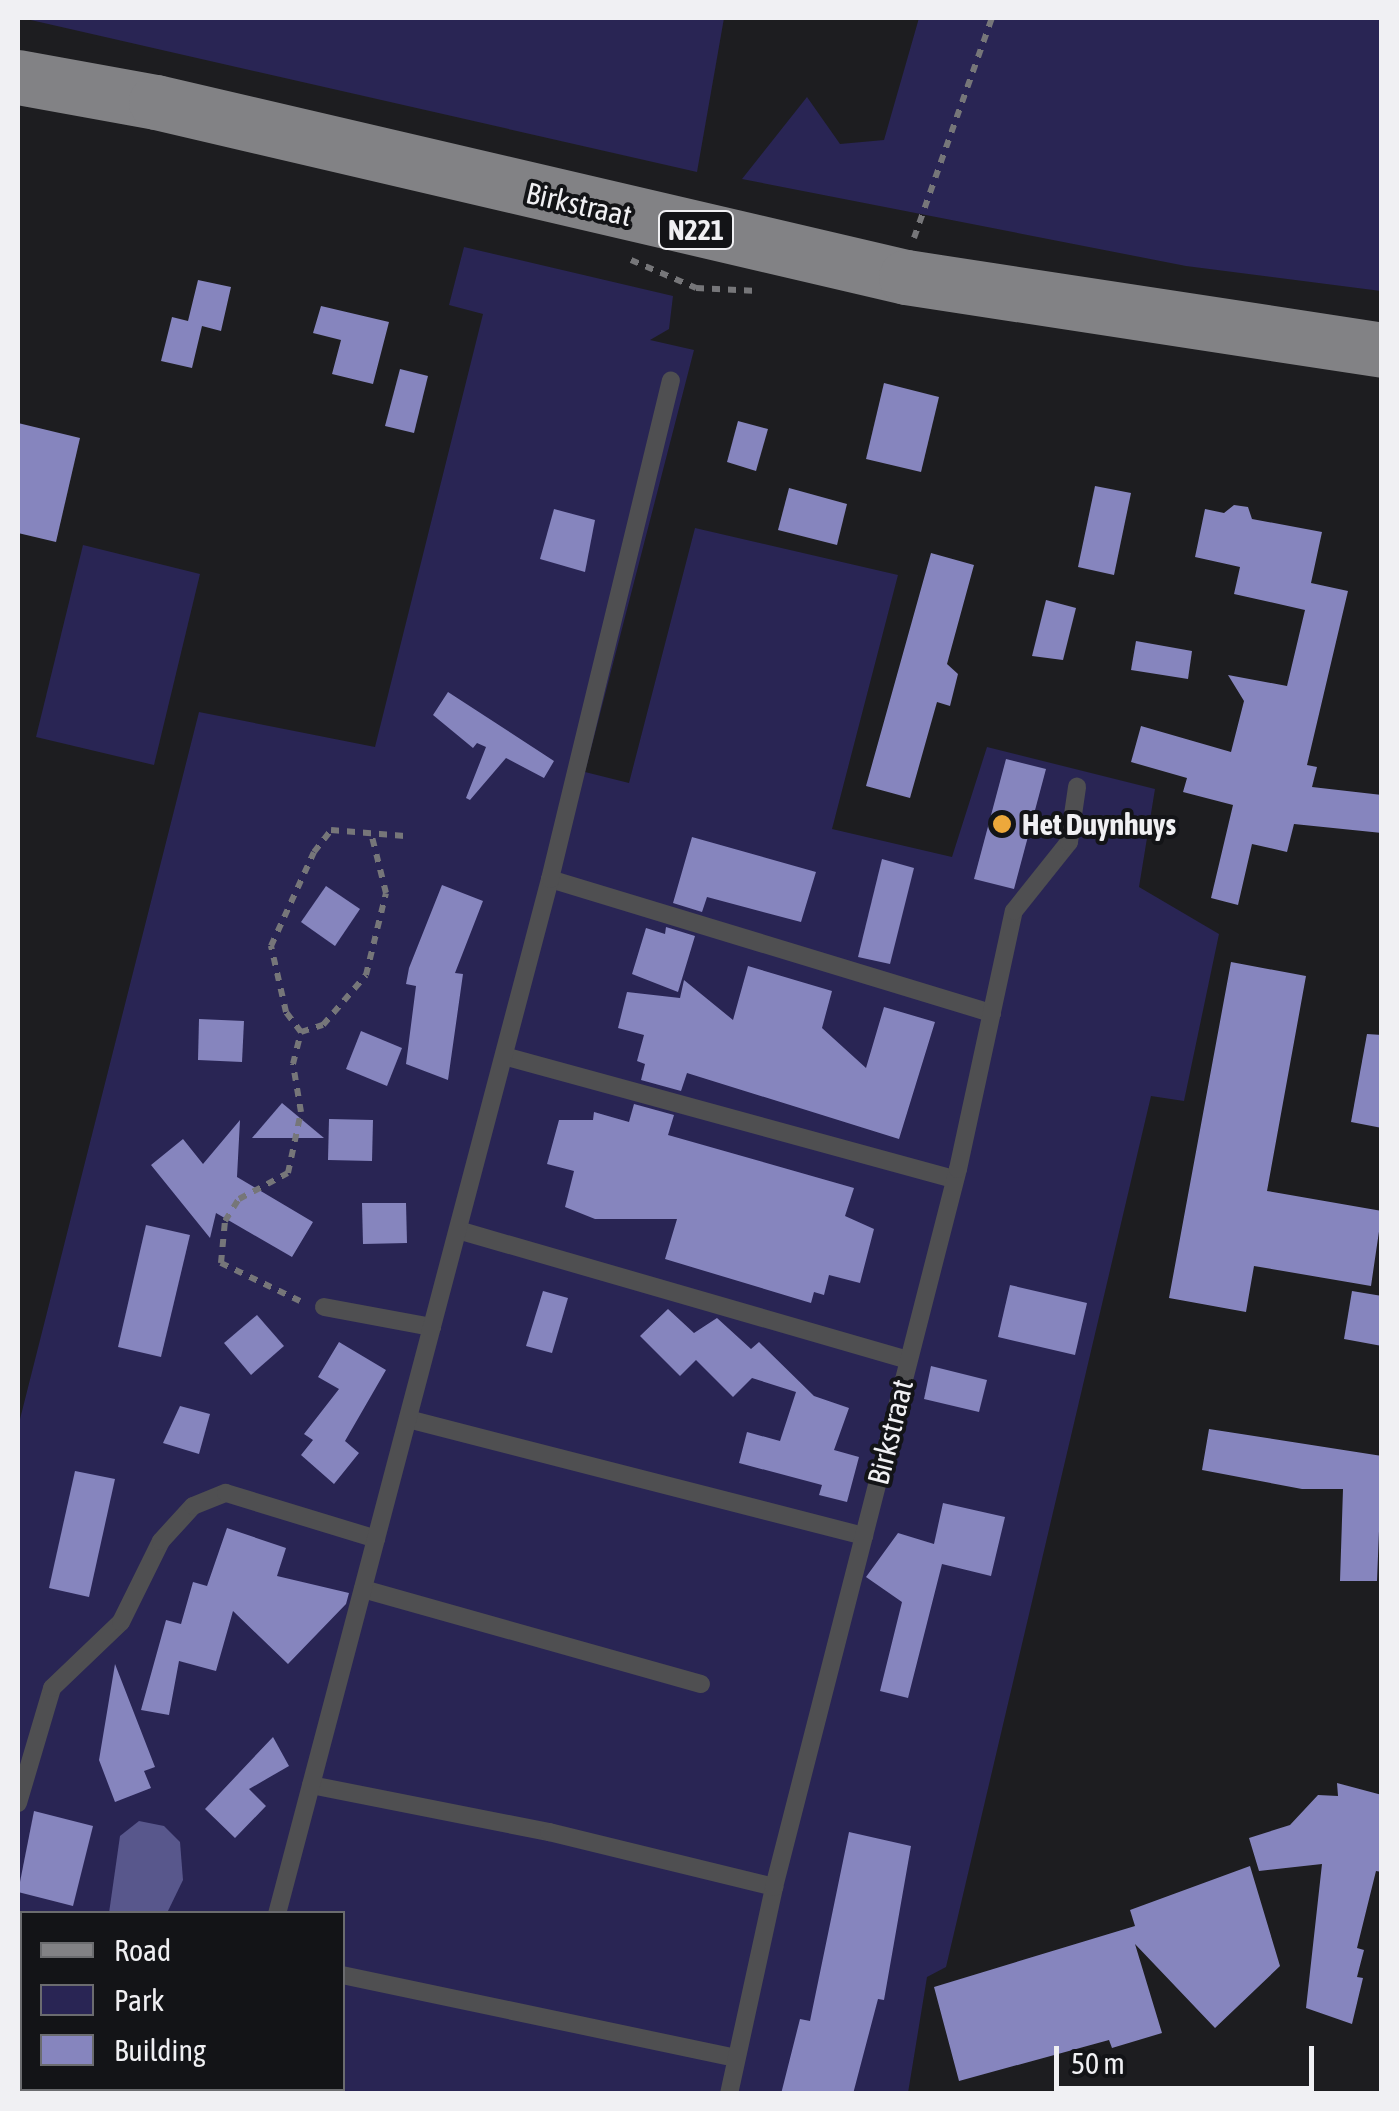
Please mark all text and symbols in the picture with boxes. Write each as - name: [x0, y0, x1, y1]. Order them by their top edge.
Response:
- street label: Birkstraat: [523, 174, 635, 234]
- road number: N221: [656, 207, 736, 253]
- place label: Het Duynhuys: [1022, 806, 1176, 842]
- marker: Het Duynhuys: [991, 813, 1013, 835]
- street label: Birkstraat: [860, 1376, 920, 1488]
- legend: [20, 1911, 345, 2091]
- text: Road: [114, 1933, 171, 1967]
- text: Park: [114, 1983, 164, 2017]
- scale bar: [1059, 2026, 1319, 2088]
- text: Building: [114, 2033, 206, 2067]
- text: 50 m: [1071, 2046, 1125, 2080]

